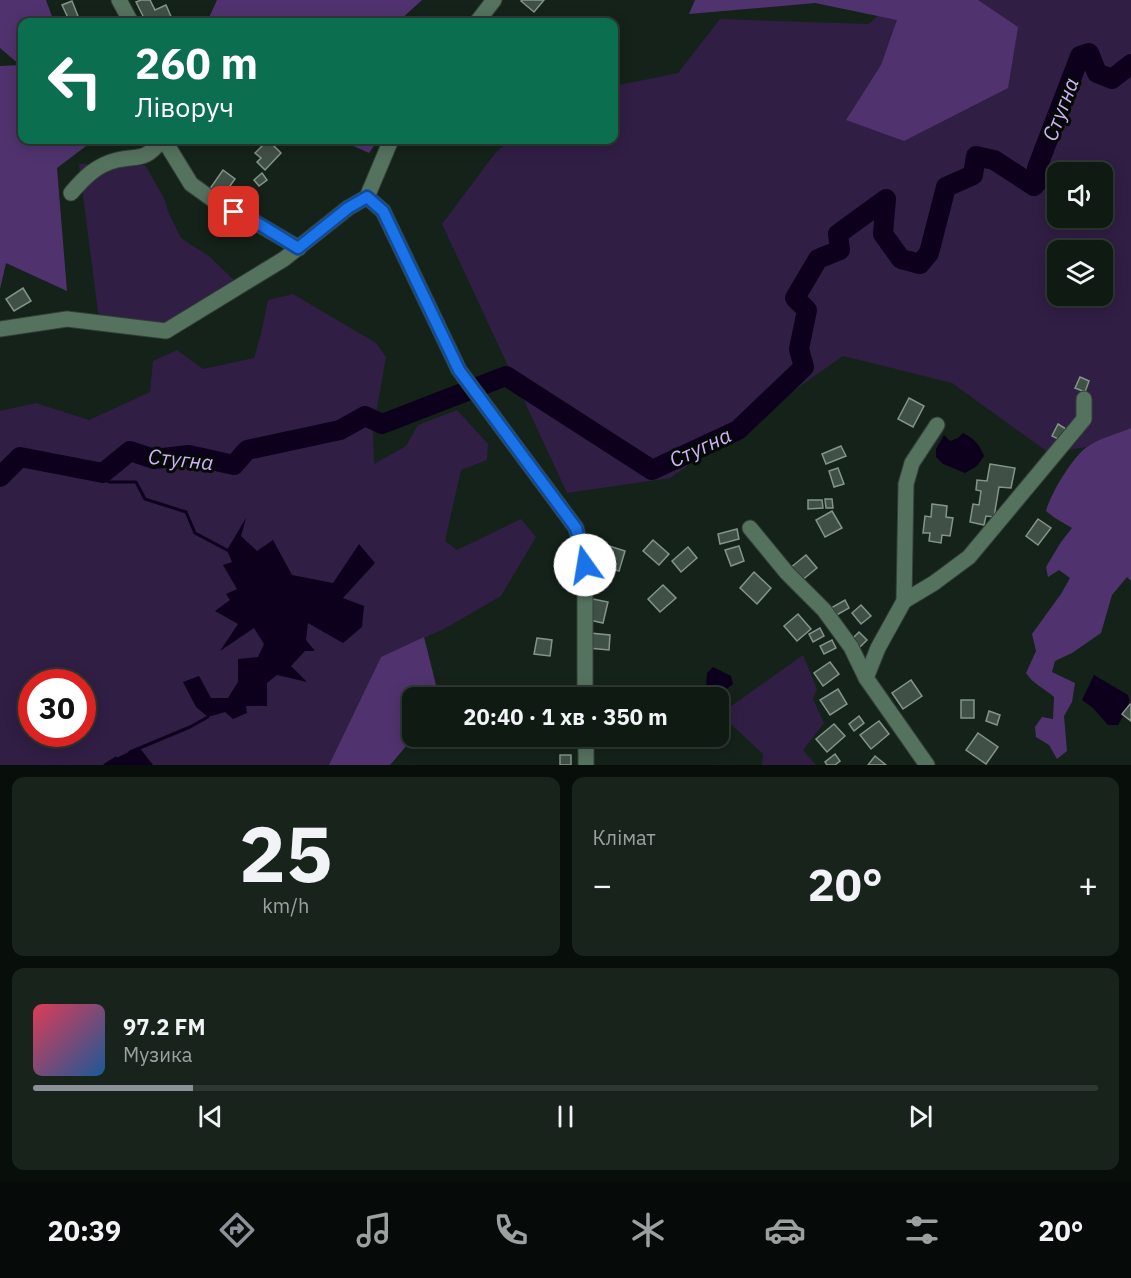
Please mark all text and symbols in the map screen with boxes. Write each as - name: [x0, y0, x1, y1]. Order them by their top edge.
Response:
- text: 260 m: [135, 36, 258, 91]
- icon: left: [36, 42, 114, 120]
- water label: Стугна: [1035, 73, 1085, 145]
- text: Ліворуч: [135, 89, 234, 124]
- map controls: [1047, 162, 1113, 306]
- button: sound: [1047, 162, 1113, 228]
- pin: [208, 186, 259, 237]
- icon: arrive: [217, 195, 250, 228]
- button: layers: [1047, 240, 1113, 306]
- water label: Стугна: [664, 420, 736, 474]
- water label: Стугна: [147, 442, 215, 476]
- position arrow: [553, 533, 617, 597]
- speed limit sign: 30: [18, 669, 96, 747]
- text: 20:40 · 1 хв · 350 m: [463, 702, 668, 731]
- text: 25: [239, 802, 333, 903]
- text: Клімат: [593, 824, 656, 851]
- text: 20°: [808, 855, 883, 913]
- text: −: [593, 863, 612, 906]
- text: +: [1078, 863, 1098, 906]
- text: km/h: [262, 892, 309, 919]
- text: 97.2 FM: [123, 1012, 206, 1041]
- text: Музика: [123, 1041, 192, 1068]
- icon: previous: [194, 1100, 227, 1133]
- icon: pause: [549, 1100, 582, 1133]
- icon: next: [904, 1100, 937, 1133]
- icon: directions: [216, 1209, 258, 1251]
- icon: music: [353, 1209, 395, 1251]
- icon: phone: [490, 1209, 532, 1251]
- icon: climate: [627, 1209, 669, 1251]
- icon: car: [764, 1209, 806, 1251]
- icon: filters: [901, 1209, 943, 1251]
- text: 20:39: [48, 1213, 121, 1248]
- text: 20°: [1038, 1213, 1083, 1248]

